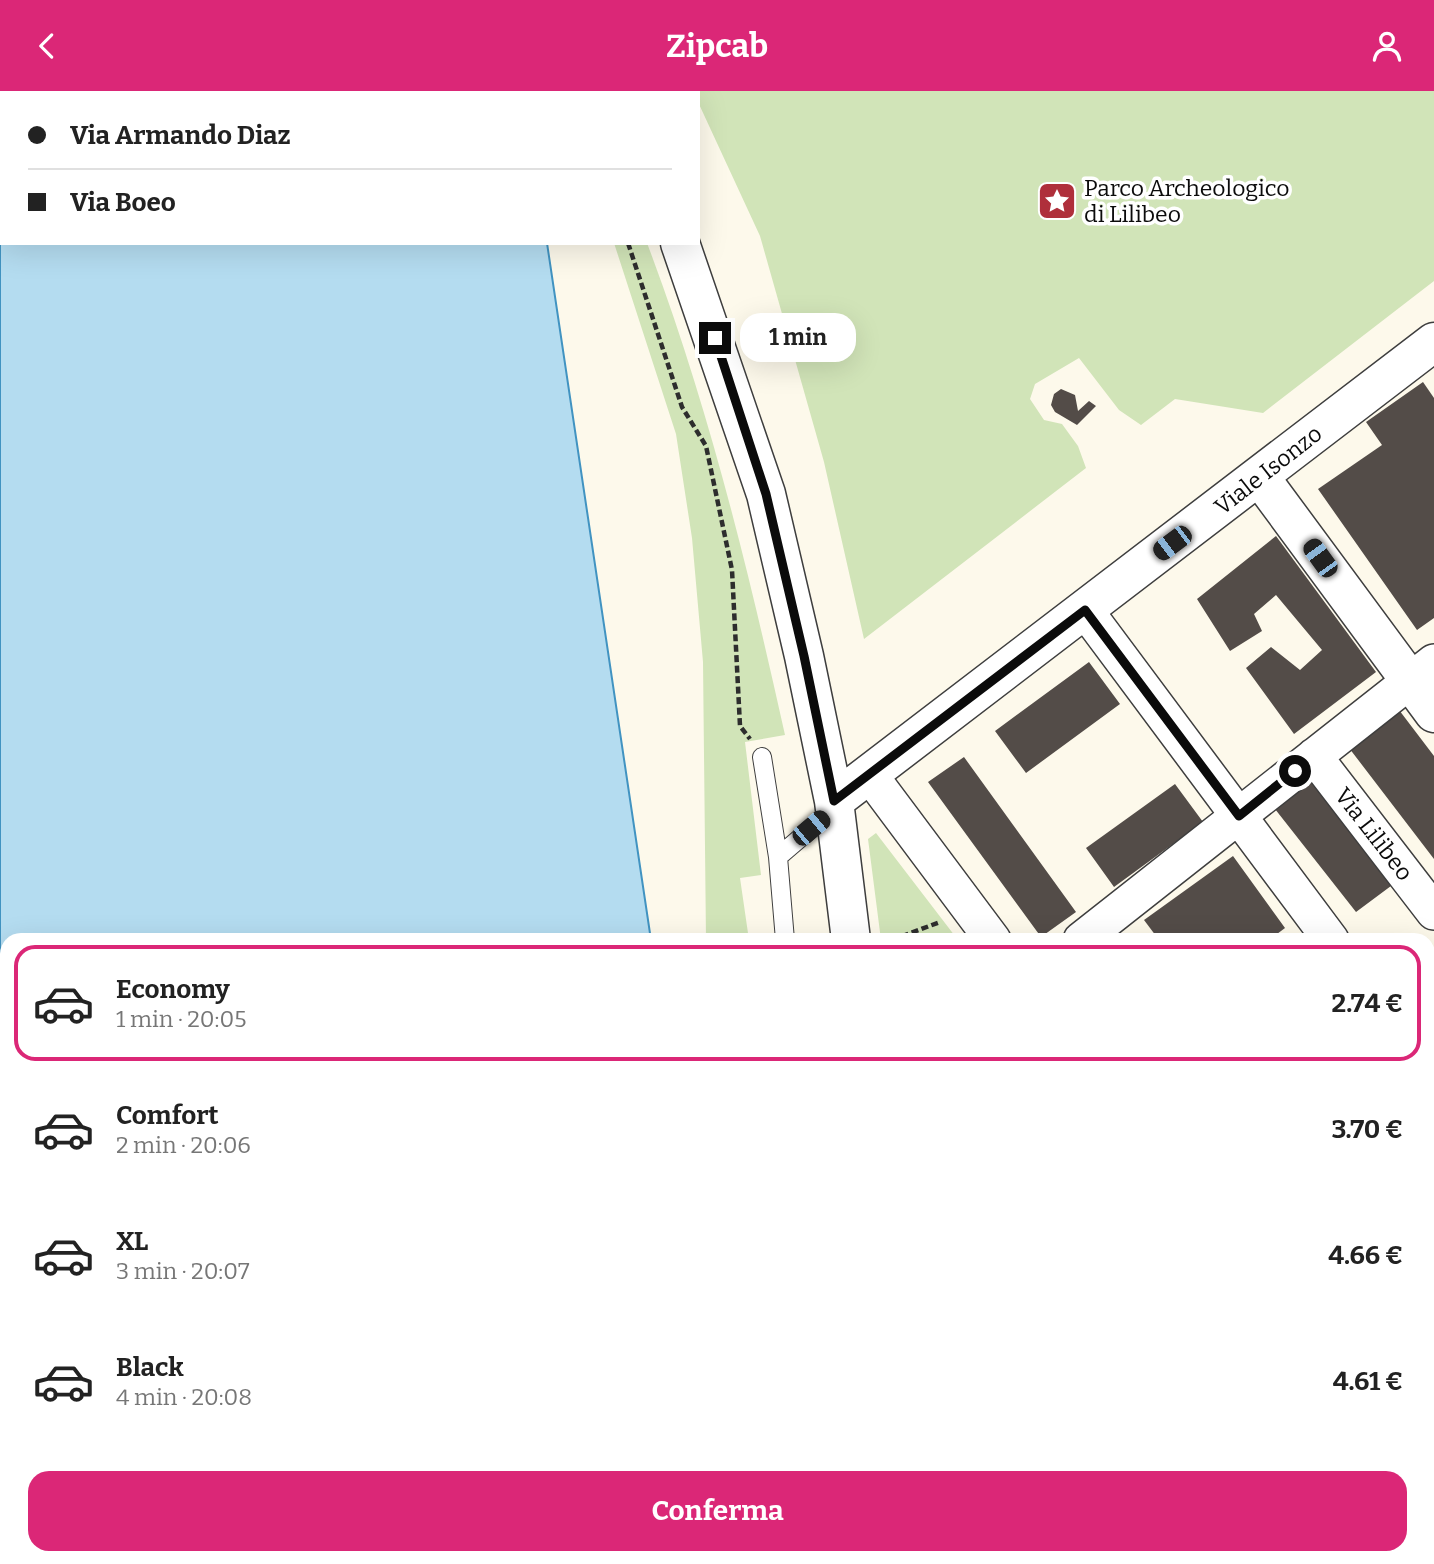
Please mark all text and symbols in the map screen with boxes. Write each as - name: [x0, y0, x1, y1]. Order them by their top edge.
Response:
- icon: back: [28, 27, 66, 65]
- text: Zipcab: [666, 27, 768, 65]
- icon: person: [1368, 27, 1406, 65]
- text: Via Armando Diaz: [70, 120, 291, 151]
- place label: Parco Archeologico di Lilibeo: [1084, 174, 1289, 228]
- place icon: Parco Archeologico di Lilibeo: [1036, 180, 1078, 222]
- text: Via Boeo: [70, 187, 176, 218]
- callout: 1 min: [740, 313, 855, 363]
- route end: [699, 322, 731, 354]
- text: 1 min: [769, 323, 827, 351]
- street label: Viale Isonzo: [1209, 419, 1327, 521]
- car: [1149, 522, 1196, 564]
- car: [1300, 535, 1341, 581]
- route start: [1279, 755, 1311, 787]
- street label: Via Lilibeo: [1329, 782, 1419, 886]
- car: [789, 806, 834, 850]
- icon: car: [32, 972, 95, 1035]
- text: Economy: [116, 974, 230, 1005]
- text: 2.74 €: [1332, 988, 1403, 1019]
- text: 1 min · 20:05: [116, 1005, 246, 1033]
- icon: car: [32, 1098, 95, 1161]
- text: Comfort: [116, 1100, 219, 1131]
- text: 3.70 €: [1332, 1114, 1403, 1145]
- text: 2 min · 20:06: [116, 1131, 251, 1159]
- icon: car: [32, 1224, 95, 1287]
- text: XL: [116, 1226, 148, 1257]
- text: 4.66 €: [1328, 1240, 1403, 1271]
- text: 3 min · 20:07: [116, 1257, 250, 1285]
- icon: car: [32, 1350, 95, 1413]
- text: Black: [116, 1352, 184, 1383]
- text: 4.61 €: [1333, 1366, 1403, 1397]
- text: 4 min · 20:08: [116, 1383, 252, 1411]
- button: Conferma: [28, 1471, 1407, 1551]

